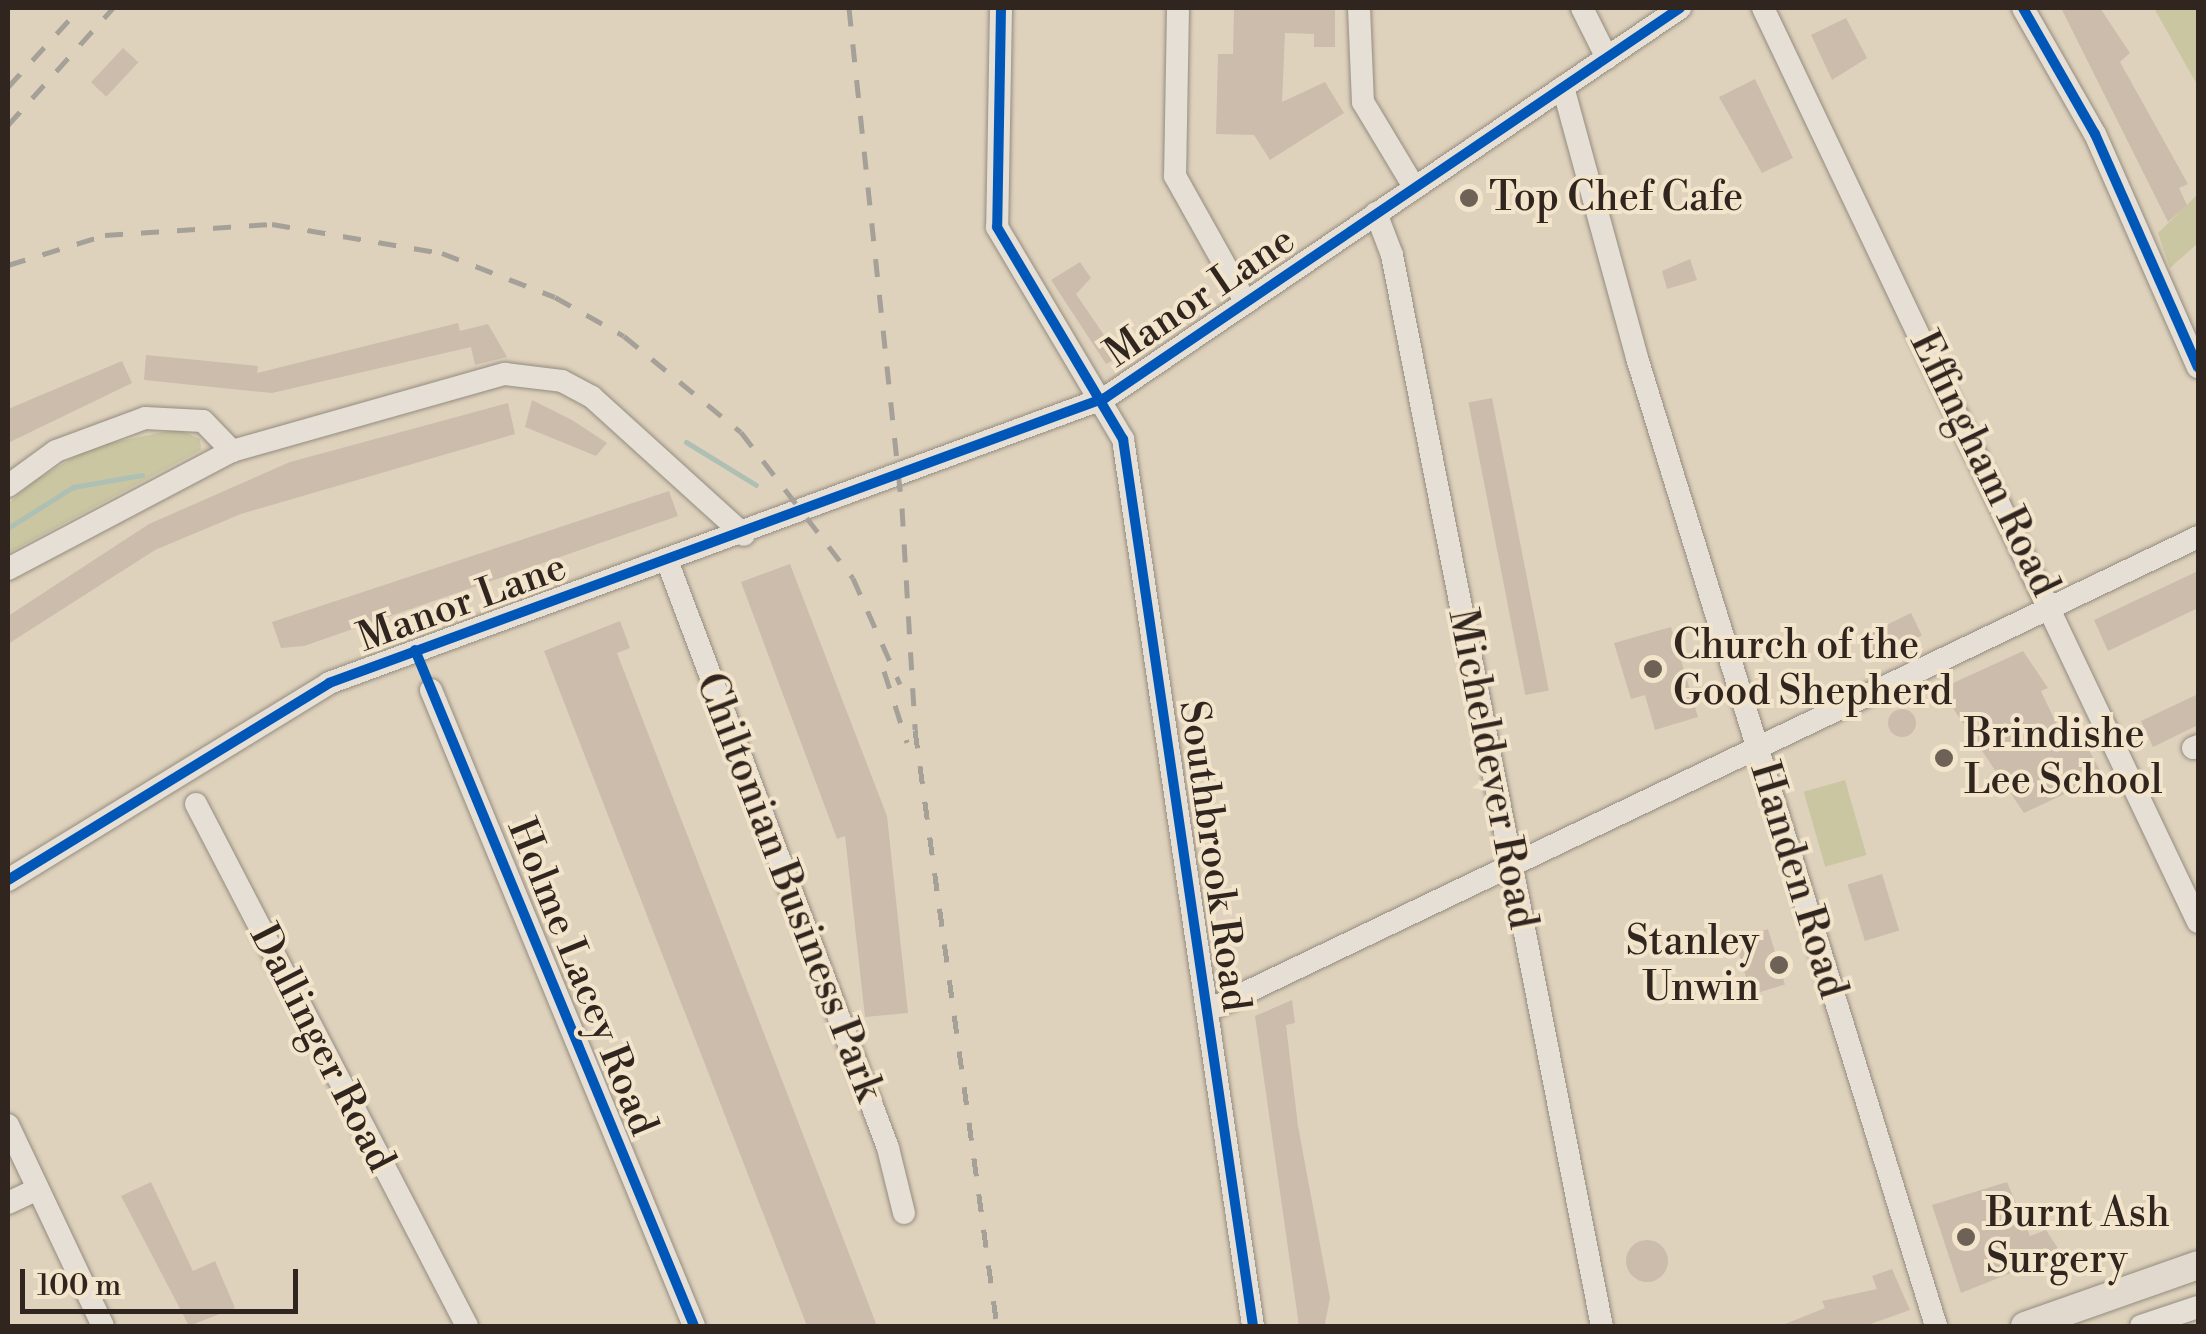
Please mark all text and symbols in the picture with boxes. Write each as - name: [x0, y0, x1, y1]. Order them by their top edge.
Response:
- place label: Top Chef Cafe: [1489, 174, 1743, 222]
- marker: Top Chef Cafe: [1458, 187, 1480, 209]
- street label: Manor Lane: [1096, 216, 1304, 378]
- street label: Effingham Road: [1899, 324, 2069, 604]
- street label: Manor Lane: [351, 543, 573, 663]
- street label: Micheldever Road: [1437, 605, 1547, 933]
- place label: Church of the Good Shepherd: [1673, 622, 1952, 716]
- marker: Church of the Good Shepherd: [1642, 658, 1664, 680]
- street label: Chiltonian Business Park: [685, 666, 893, 1108]
- street label: Southbrook Road: [1168, 698, 1260, 1014]
- place label: Brindishe Lee School: [1964, 711, 2163, 805]
- marker: Brindishe Lee School: [1933, 747, 1955, 769]
- street label: Handen Road: [1739, 756, 1857, 1004]
- street label: Holme Lacey Road: [497, 812, 667, 1142]
- street label: Dallinger Road: [239, 916, 405, 1180]
- place label: Stanley Unwin: [1626, 918, 1759, 1012]
- marker: Stanley Unwin: [1768, 954, 1790, 976]
- place label: Burnt Ash Surgery: [1986, 1190, 2170, 1284]
- marker: Burnt Ash Surgery: [1955, 1226, 1977, 1248]
- scale bar: [25, 1249, 302, 1311]
- text: 100 m: [37, 1267, 121, 1305]

